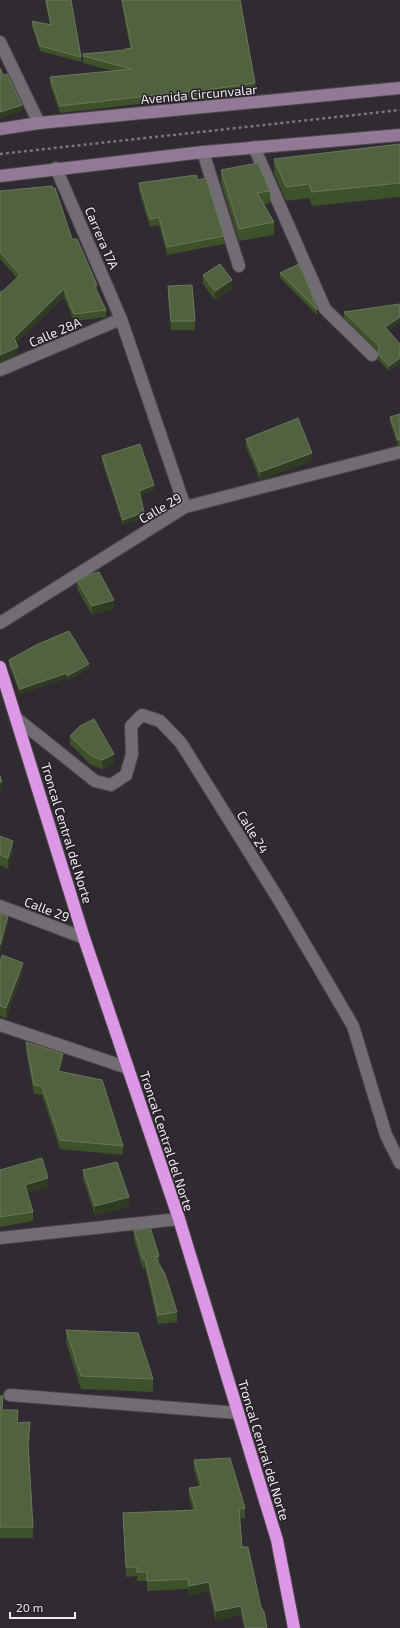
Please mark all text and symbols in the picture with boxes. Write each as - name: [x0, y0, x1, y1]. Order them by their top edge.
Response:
- street label: Avenida Circunvalar: [140, 81, 258, 107]
- street label: Carrera 17A: [82, 204, 122, 272]
- street label: Calle 28A: [26, 314, 84, 350]
- street label: Calle 29: [136, 489, 184, 527]
- street label: Troncal Central del Norte: [38, 761, 96, 905]
- street label: Calle 24: [234, 808, 272, 856]
- street label: Calle 29: [22, 893, 72, 925]
- street label: Troncal Central del Norte: [137, 1069, 197, 1213]
- street label: Troncal Central del Norte: [235, 1378, 293, 1522]
- scale bar: [10, 1594, 75, 1620]
- text: 20 m: [16, 1600, 43, 1614]

